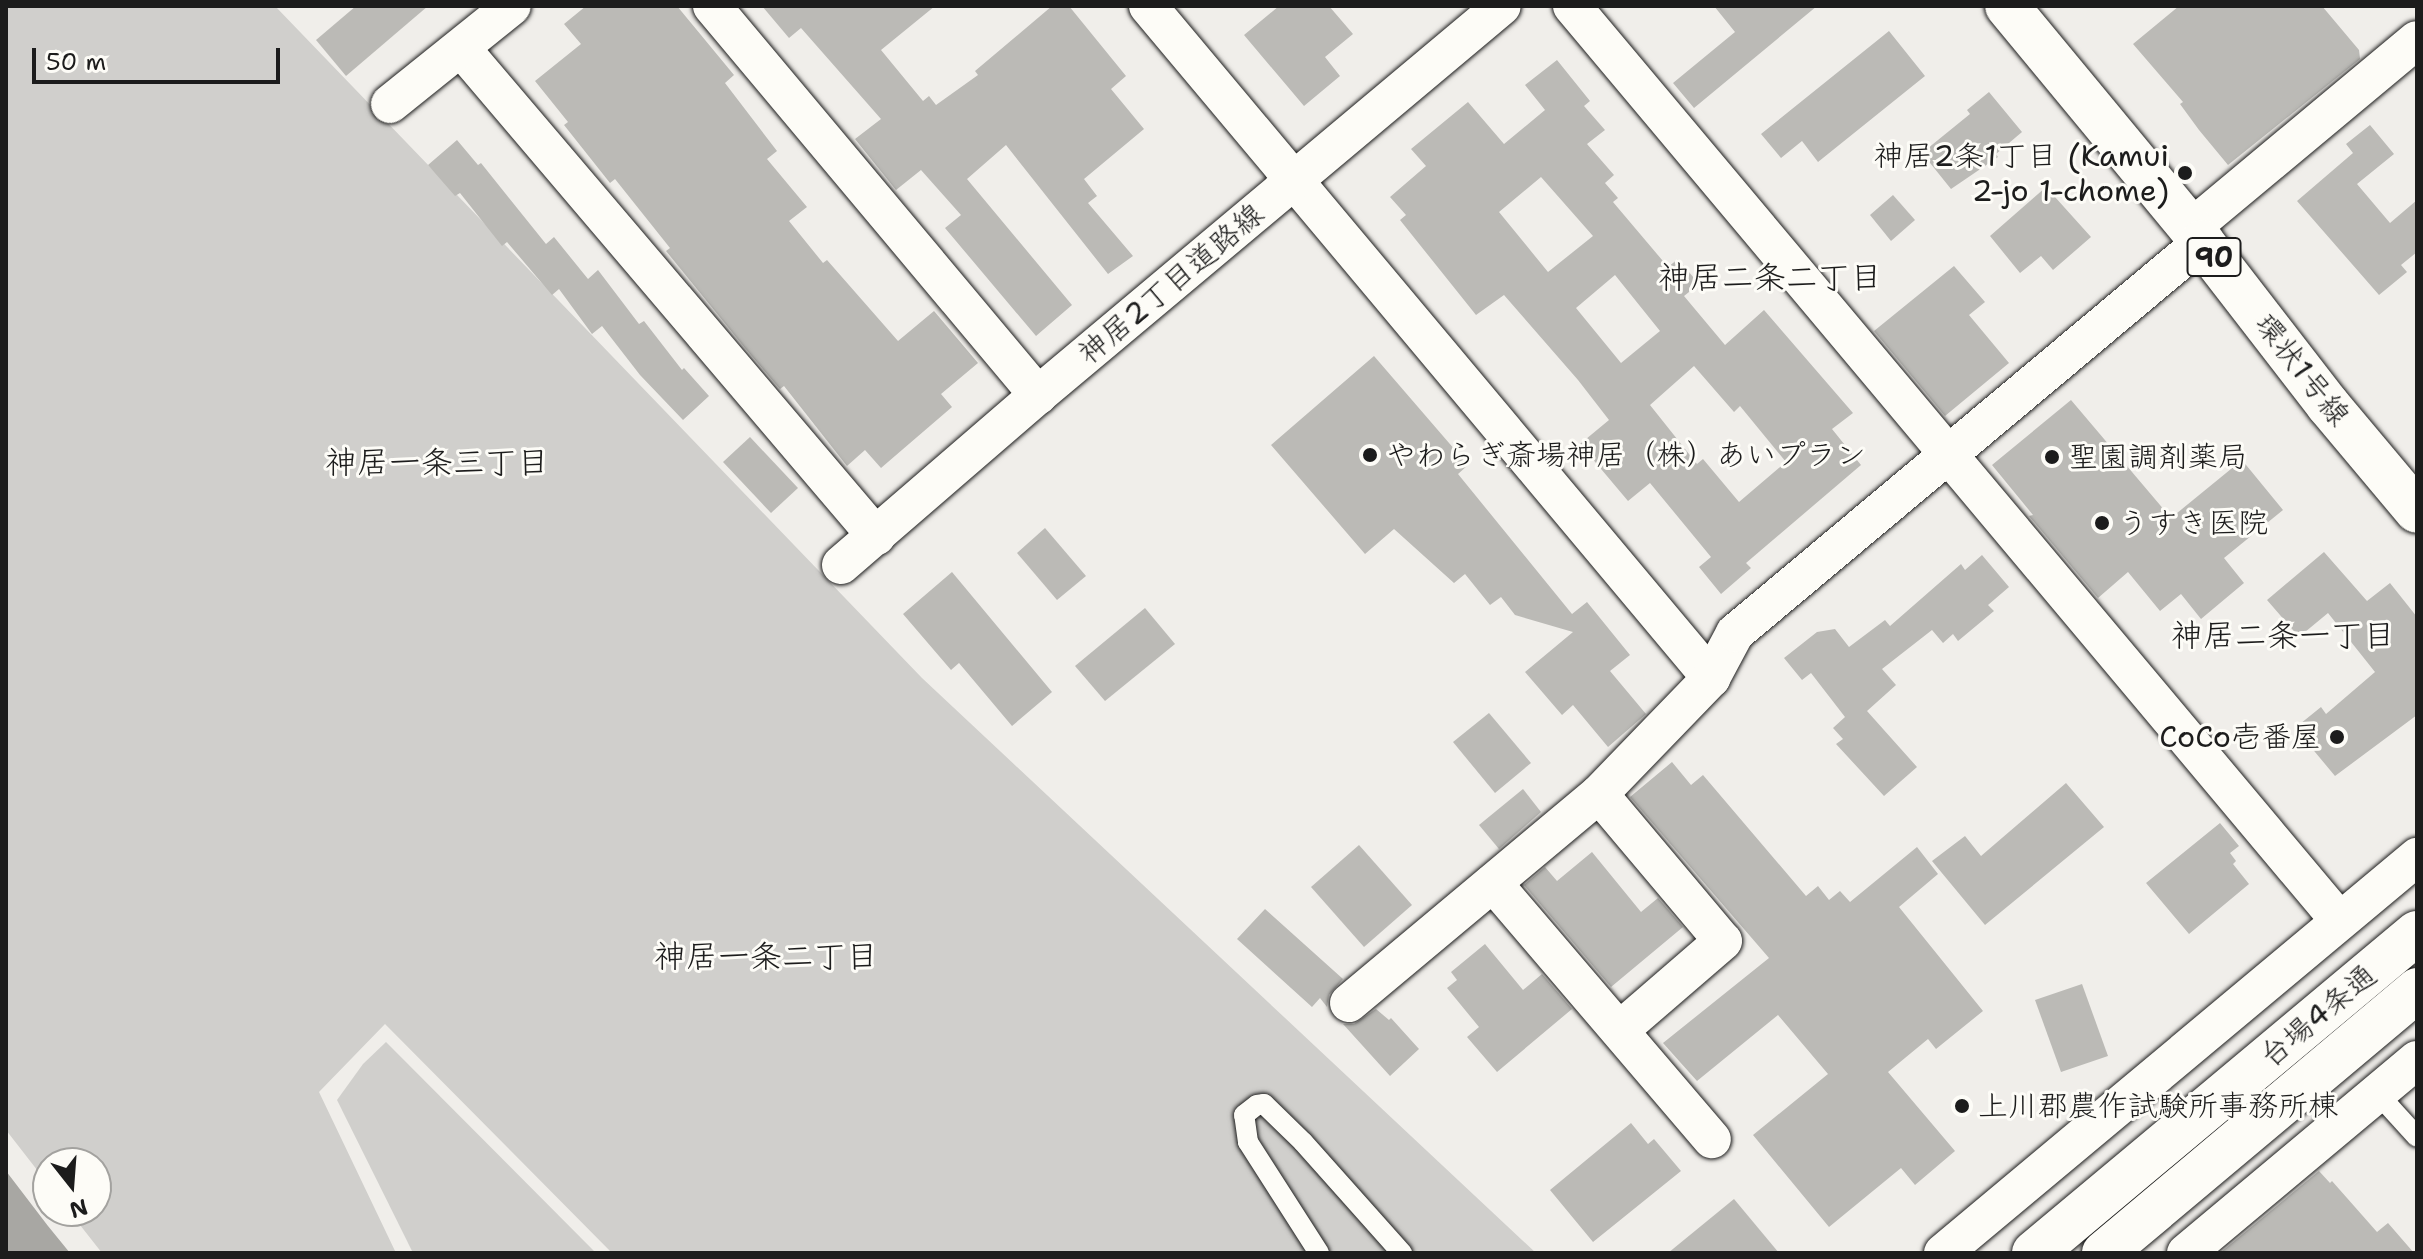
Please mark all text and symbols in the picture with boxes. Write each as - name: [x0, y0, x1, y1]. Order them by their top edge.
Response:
- scale bar: [36, 32, 284, 82]
- text: 50 m: [46, 46, 106, 78]
- place label: 神居2条1丁目 (Kamui 2-jo 1-chome): [1875, 138, 2169, 208]
- marker: 神居2条1丁目 (Kamui 2-jo 1-chome): [2176, 164, 2194, 182]
- street label: 神居2丁目道路線: [1071, 196, 1271, 372]
- road number: 90: [2186, 233, 2242, 281]
- district label: 神居二条二丁目: [1658, 258, 1882, 296]
- street label: 環状1号線: [2247, 307, 2357, 433]
- place label: やわらぎ斎場神居（株）あいプラン: [1386, 437, 1866, 473]
- place label: 聖園調剤薬局: [2068, 439, 2248, 475]
- district label: 神居一条三丁目: [325, 443, 549, 481]
- marker: やわらぎ斎場神居（株）あいプラン: [1361, 446, 1379, 464]
- marker: 聖園調剤薬局: [2043, 448, 2061, 466]
- place label: うすき医院: [2118, 505, 2268, 541]
- marker: うすき医院: [2093, 514, 2111, 532]
- district label: 神居二条一丁目: [2171, 616, 2395, 654]
- place label: CoCo壱番屋: [2159, 719, 2321, 755]
- marker: CoCo壱番屋: [2328, 728, 2346, 746]
- district label: 神居一条二丁目: [654, 937, 878, 975]
- street label: 台場4条通: [2252, 957, 2384, 1075]
- place label: 上川郡農作試験所事務所棟: [1978, 1088, 2338, 1124]
- marker: 上川郡農作試験所事務所棟: [1953, 1097, 1971, 1115]
- north arrow: [32, 1147, 112, 1227]
- text: N: [66, 1192, 91, 1225]

